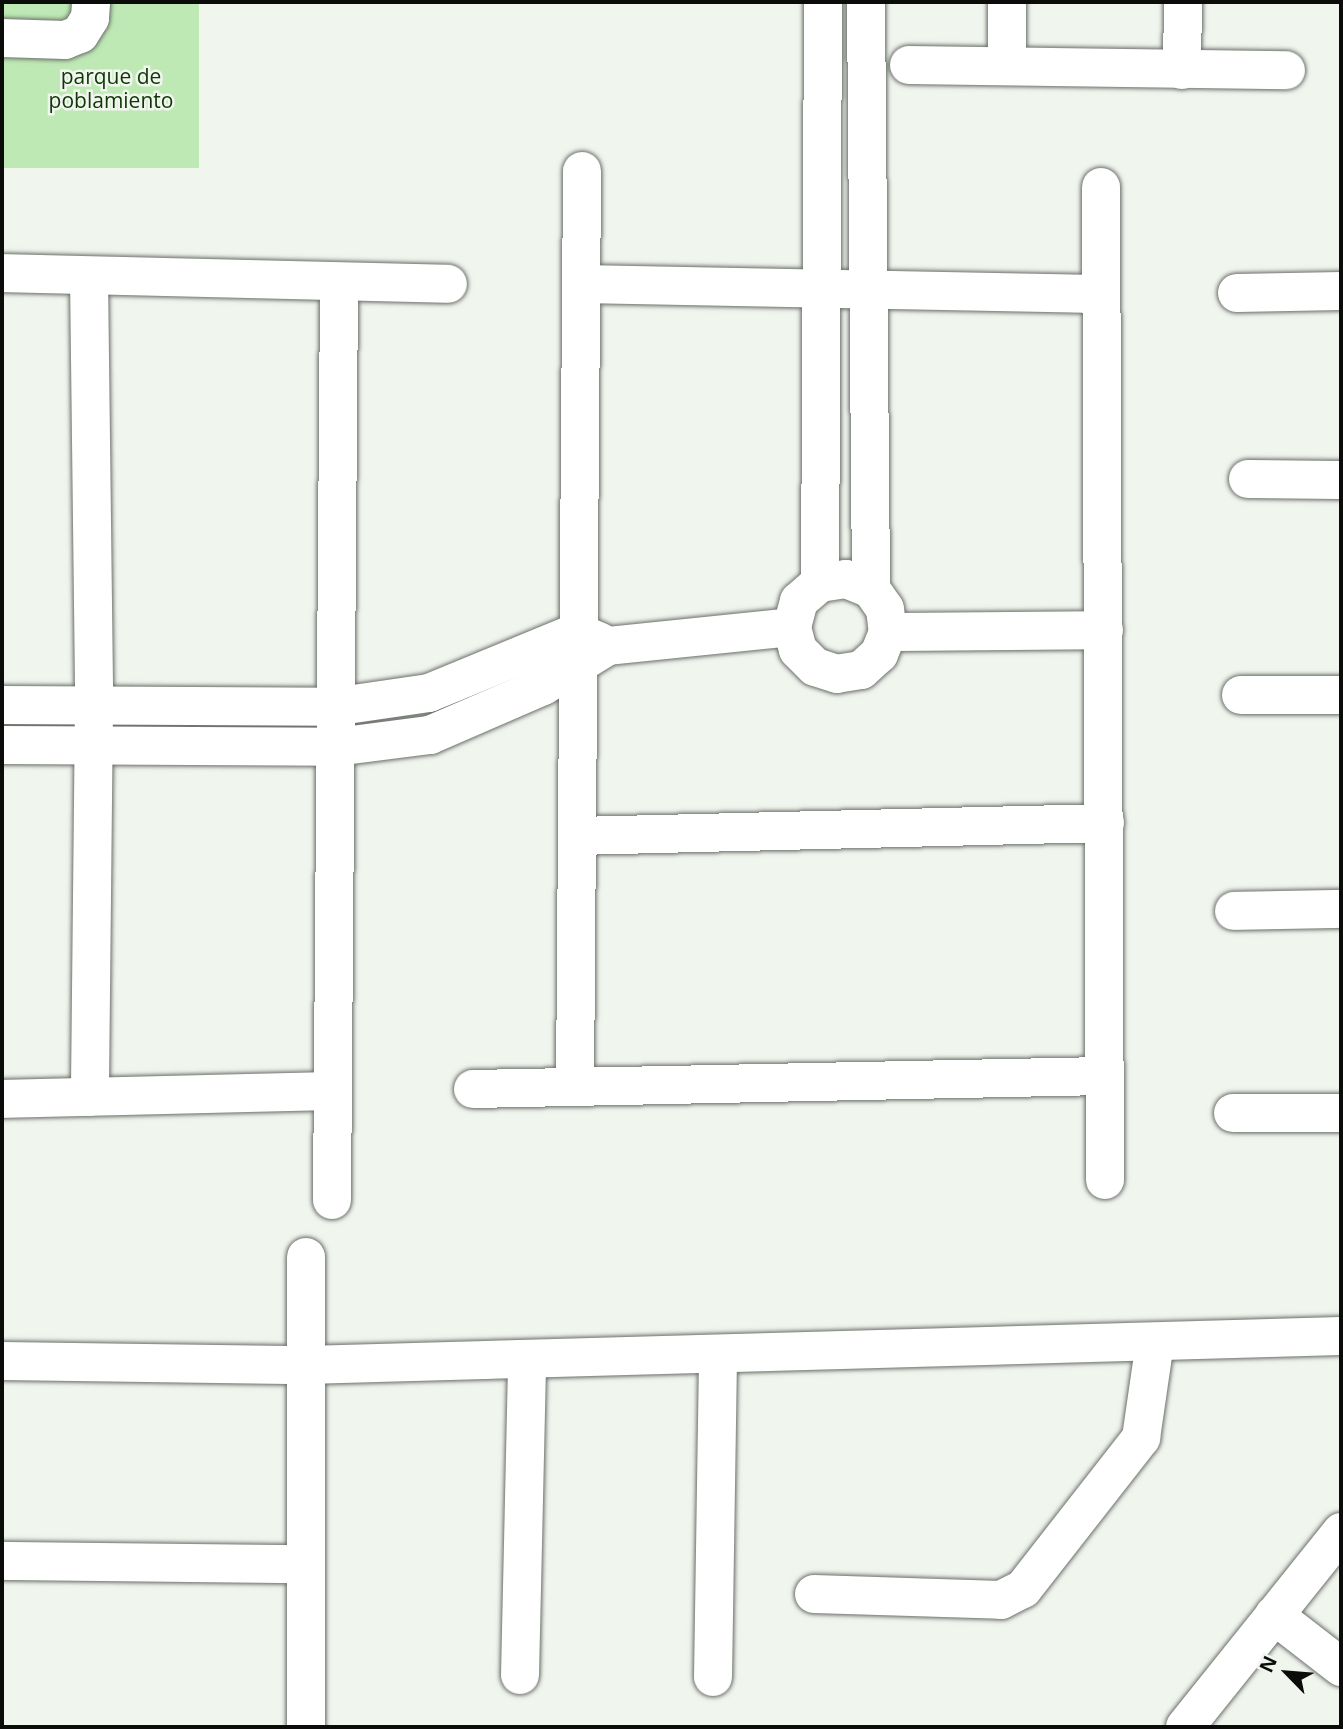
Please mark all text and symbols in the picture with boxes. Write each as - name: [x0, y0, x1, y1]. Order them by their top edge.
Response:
- park label: parque de poblamiento: [49, 63, 173, 113]
- north arrow: [1252, 1638, 1322, 1708]
- text: N: [1253, 1652, 1283, 1677]

